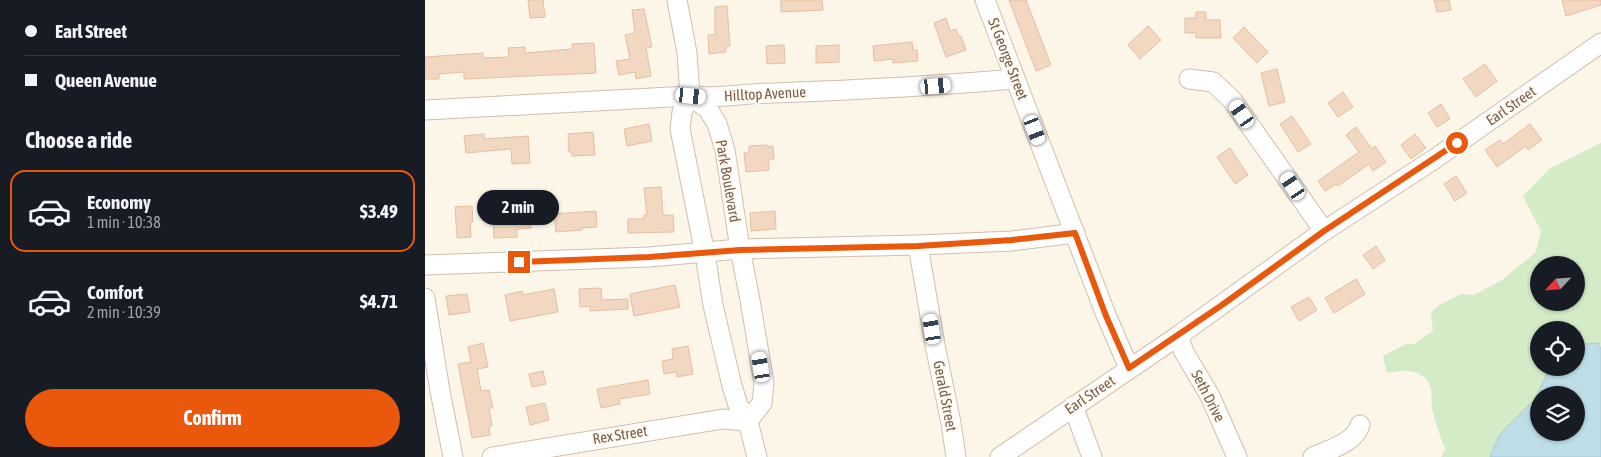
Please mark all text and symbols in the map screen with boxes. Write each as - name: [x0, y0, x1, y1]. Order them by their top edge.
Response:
- street label: St George Street: [985, 15, 1032, 102]
- text: Earl Street: [55, 20, 127, 42]
- text: Queen Avenue: [55, 69, 157, 91]
- car: [920, 77, 951, 95]
- street label: Earl Street: [1483, 82, 1539, 129]
- street label: Hilltop Avenue: [724, 83, 807, 104]
- car: [675, 87, 706, 105]
- car: [1227, 97, 1256, 131]
- car: [1022, 113, 1047, 147]
- text: Choose a ride: [25, 127, 132, 153]
- route start: [1446, 132, 1468, 154]
- street label: Park Boulevard: [713, 138, 744, 224]
- car: [1278, 169, 1307, 203]
- icon: car: [27, 189, 72, 234]
- callout: 2 min: [478, 190, 560, 224]
- text: Economy: [87, 191, 151, 213]
- text: 2 min: [502, 198, 534, 216]
- text: $3.49: [360, 200, 398, 222]
- text: 1 min · 10:38: [87, 213, 161, 231]
- route end: [508, 251, 530, 273]
- north arrow: [1530, 256, 1585, 311]
- map controls: [1530, 256, 1585, 441]
- icon: car: [27, 279, 72, 324]
- text: Comfort: [87, 281, 143, 303]
- text: $4.71: [360, 290, 398, 312]
- text: 2 min · 10:39: [87, 303, 161, 321]
- car: [922, 313, 941, 345]
- button: locate: [1530, 321, 1585, 376]
- car: [751, 351, 770, 383]
- street label: Gerald Street: [930, 359, 961, 433]
- street label: Seth Drive: [1188, 367, 1229, 425]
- street label: Earl Street: [1061, 372, 1118, 417]
- button: layers: [1530, 386, 1585, 441]
- button: Confirm: [25, 389, 400, 447]
- street label: Rex Street: [591, 422, 649, 447]

